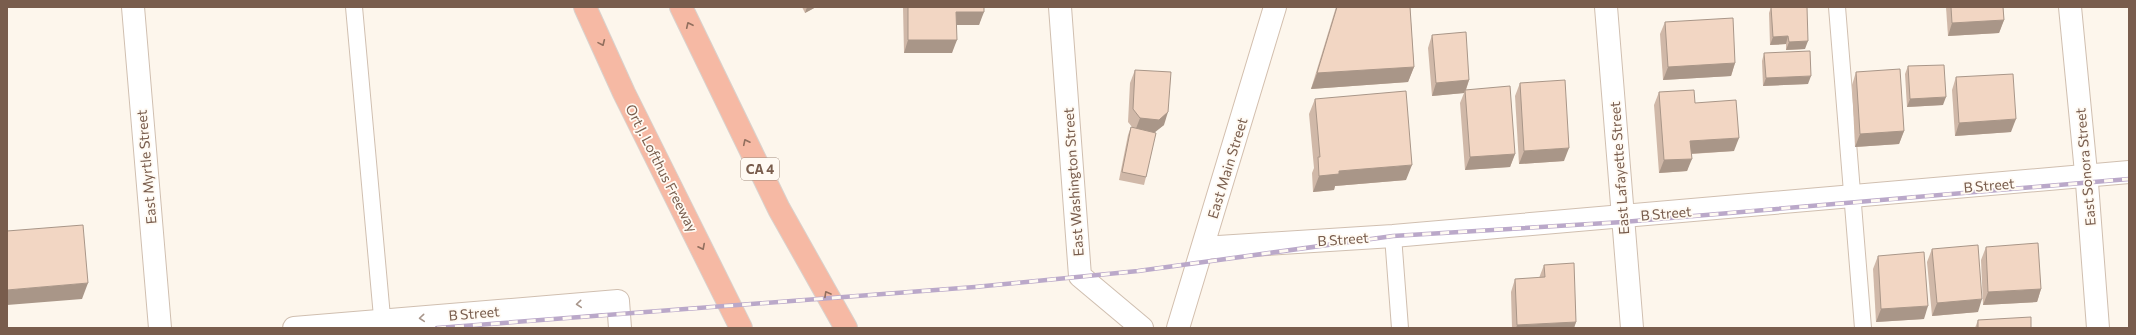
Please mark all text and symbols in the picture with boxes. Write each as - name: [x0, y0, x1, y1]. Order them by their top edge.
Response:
- one-way arrow: [686, 22, 694, 30]
- one-way arrow: [597, 39, 605, 46]
- street label: Ort J. Lofthus Freeway: [622, 101, 702, 235]
- street label: East Lafayette Street: [1606, 101, 1632, 235]
- street label: East Washington Street: [1059, 107, 1087, 257]
- street label: East Sonora Street: [2071, 107, 2099, 227]
- street label: East Myrtle Street: [132, 109, 159, 225]
- street label: East Main Street: [1204, 115, 1251, 221]
- one-way arrow: [743, 139, 751, 146]
- road number: CA 4: [741, 158, 779, 180]
- street label: B Street: [1963, 174, 2016, 196]
- street label: B Street: [1640, 202, 1693, 224]
- street label: B Street: [1317, 229, 1369, 249]
- one-way arrow: [697, 243, 705, 250]
- one-way arrow: [824, 291, 831, 298]
- one-way arrow: [576, 300, 582, 309]
- street label: B Street: [448, 302, 501, 324]
- one-way arrow: [419, 313, 425, 322]

